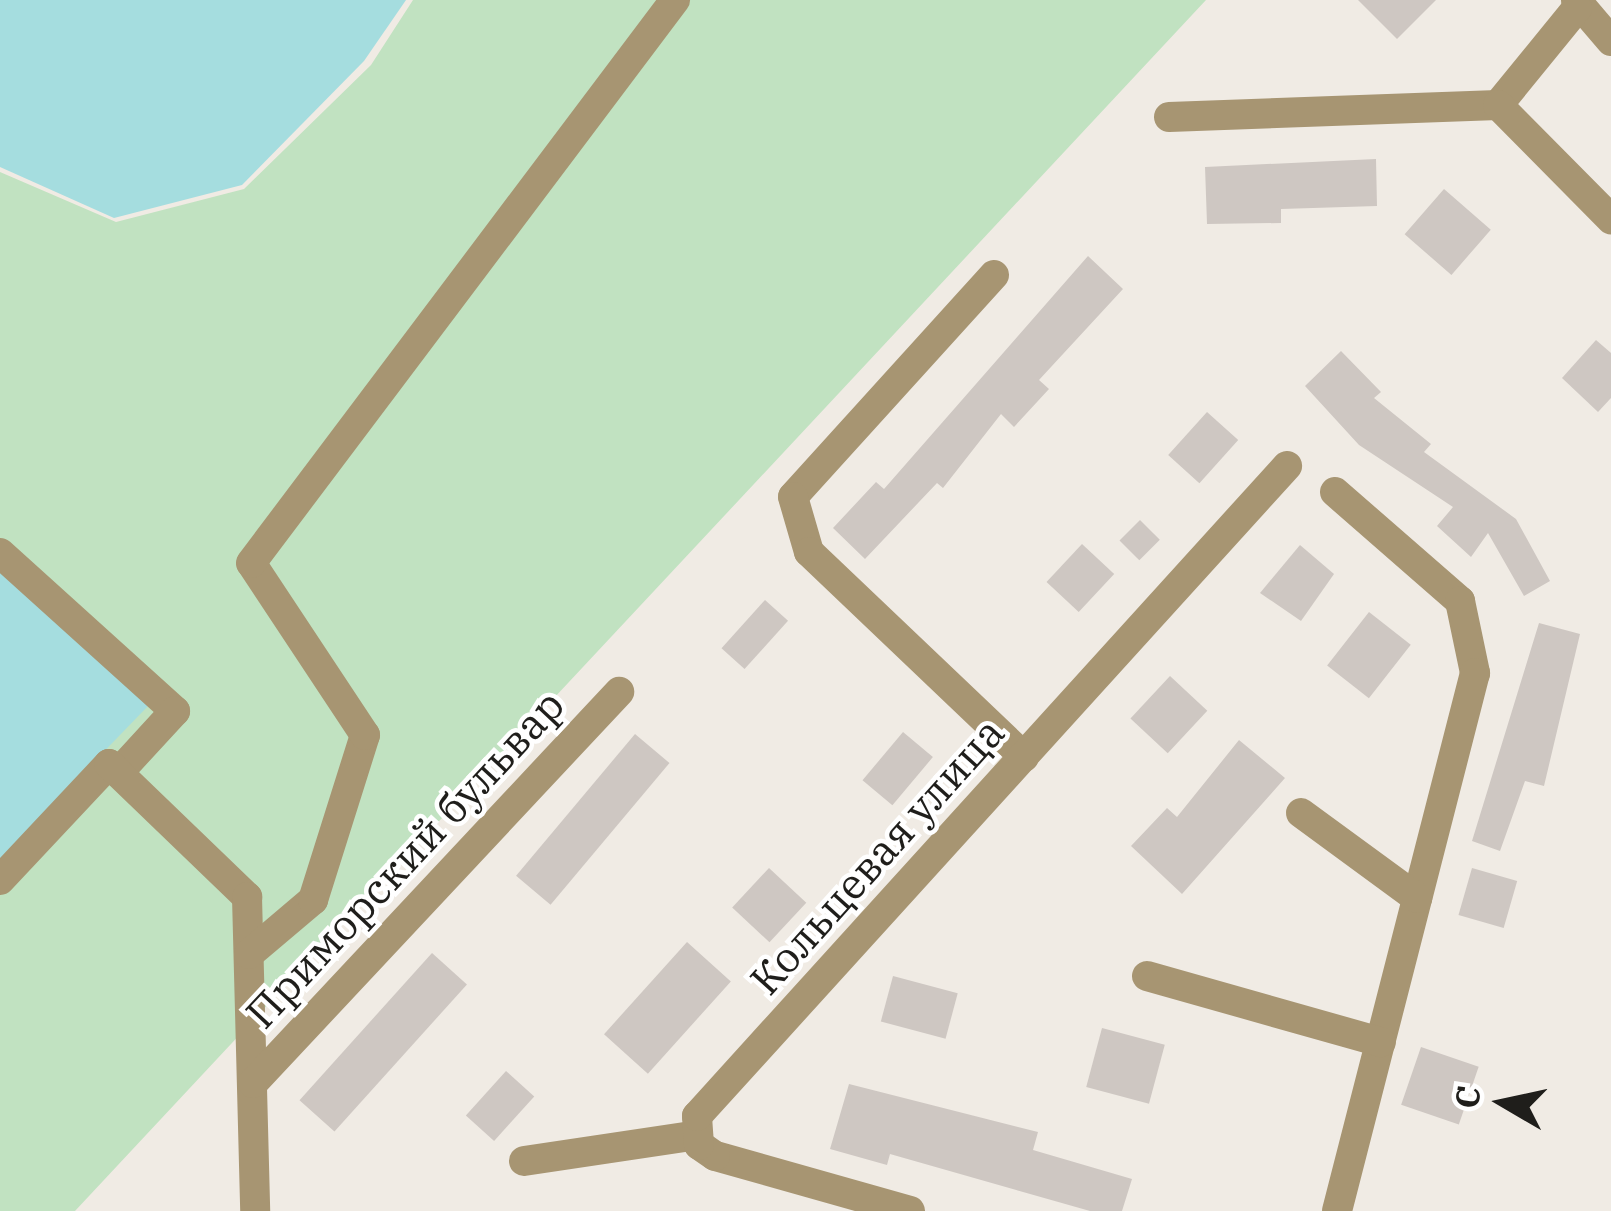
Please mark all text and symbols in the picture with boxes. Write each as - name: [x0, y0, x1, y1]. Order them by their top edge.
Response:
- street label: Приморский бульвар: [236, 680, 574, 1038]
- street label: Кольцевая улица: [740, 707, 1014, 1005]
- north arrow: [1443, 1043, 1563, 1163]
- text: С: [1444, 1083, 1490, 1112]

